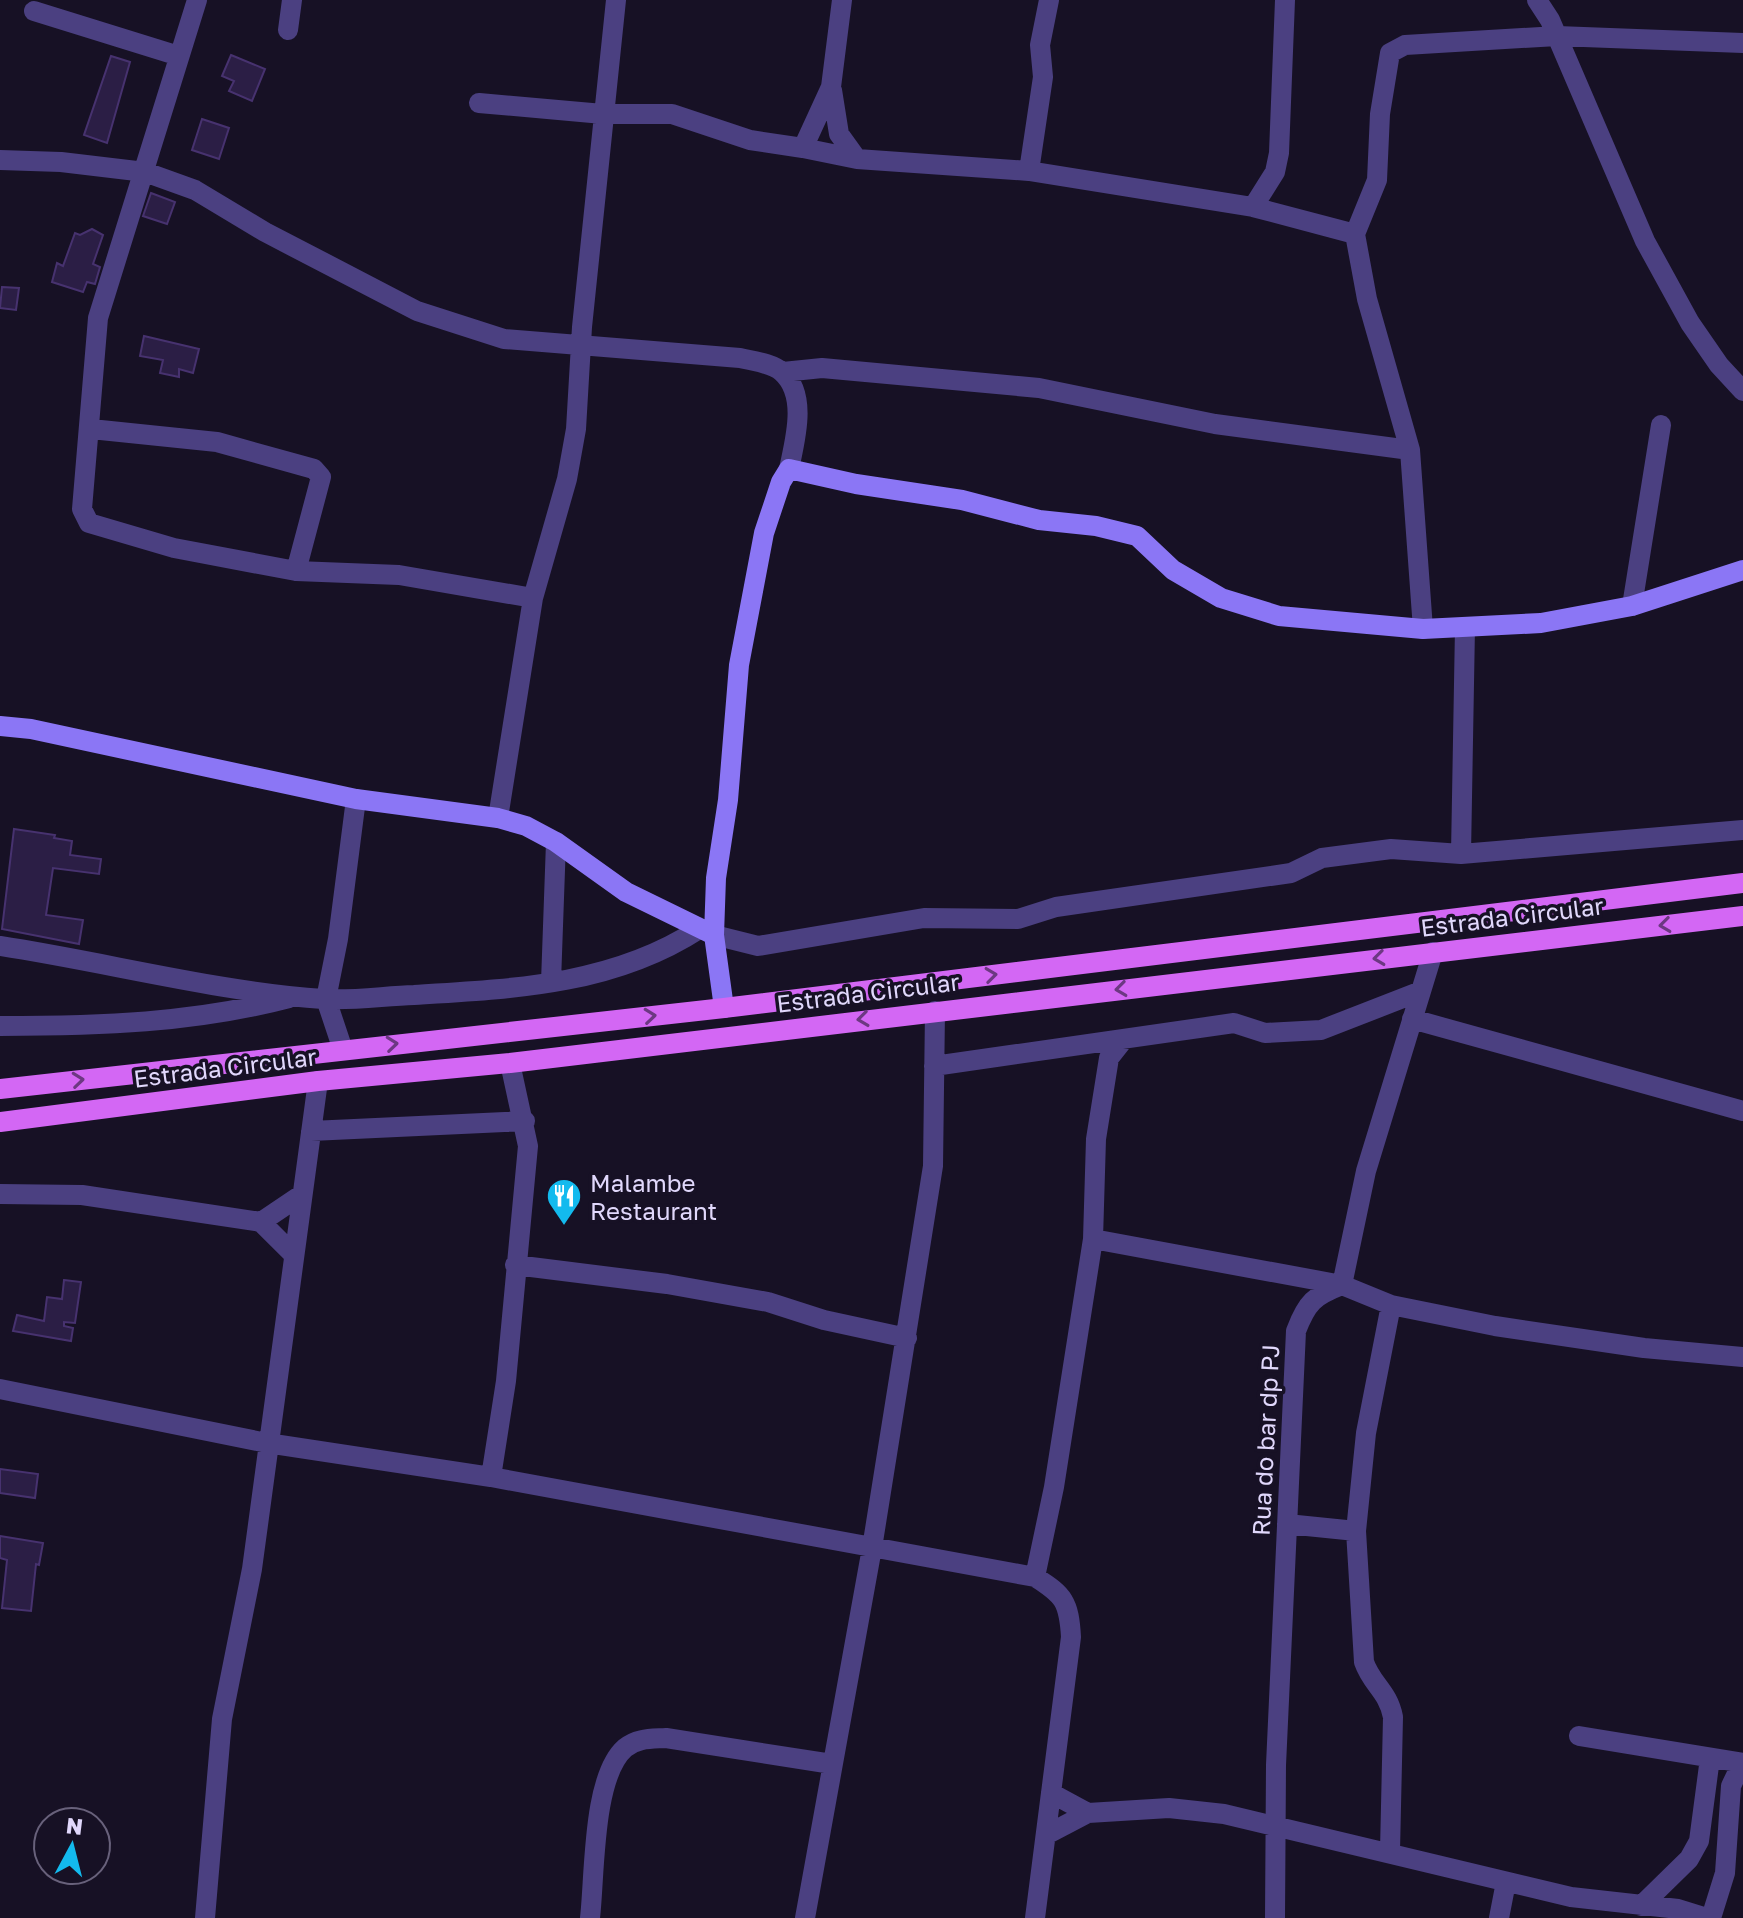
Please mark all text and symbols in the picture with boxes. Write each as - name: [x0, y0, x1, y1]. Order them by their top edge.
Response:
- street label: Estrada Circular: [1419, 890, 1605, 942]
- one-way arrow: [1659, 916, 1672, 933]
- one-way arrow: [1373, 950, 1386, 967]
- street label: Estrada Circular: [775, 966, 961, 1018]
- one-way arrow: [985, 966, 998, 983]
- one-way arrow: [1114, 980, 1127, 997]
- one-way arrow: [644, 1007, 657, 1024]
- one-way arrow: [856, 1010, 870, 1027]
- one-way arrow: [385, 1036, 398, 1053]
- street label: Estrada Circular: [132, 1041, 318, 1093]
- one-way arrow: [71, 1071, 84, 1088]
- place label: Malambe Restaurant: [590, 1168, 717, 1225]
- restaurant icon: Malambe Restaurant: [545, 1177, 583, 1227]
- street label: Rua do bar dp PJ: [1246, 1344, 1284, 1536]
- north arrow: [32, 1806, 112, 1886]
- text: N: [65, 1811, 84, 1840]

